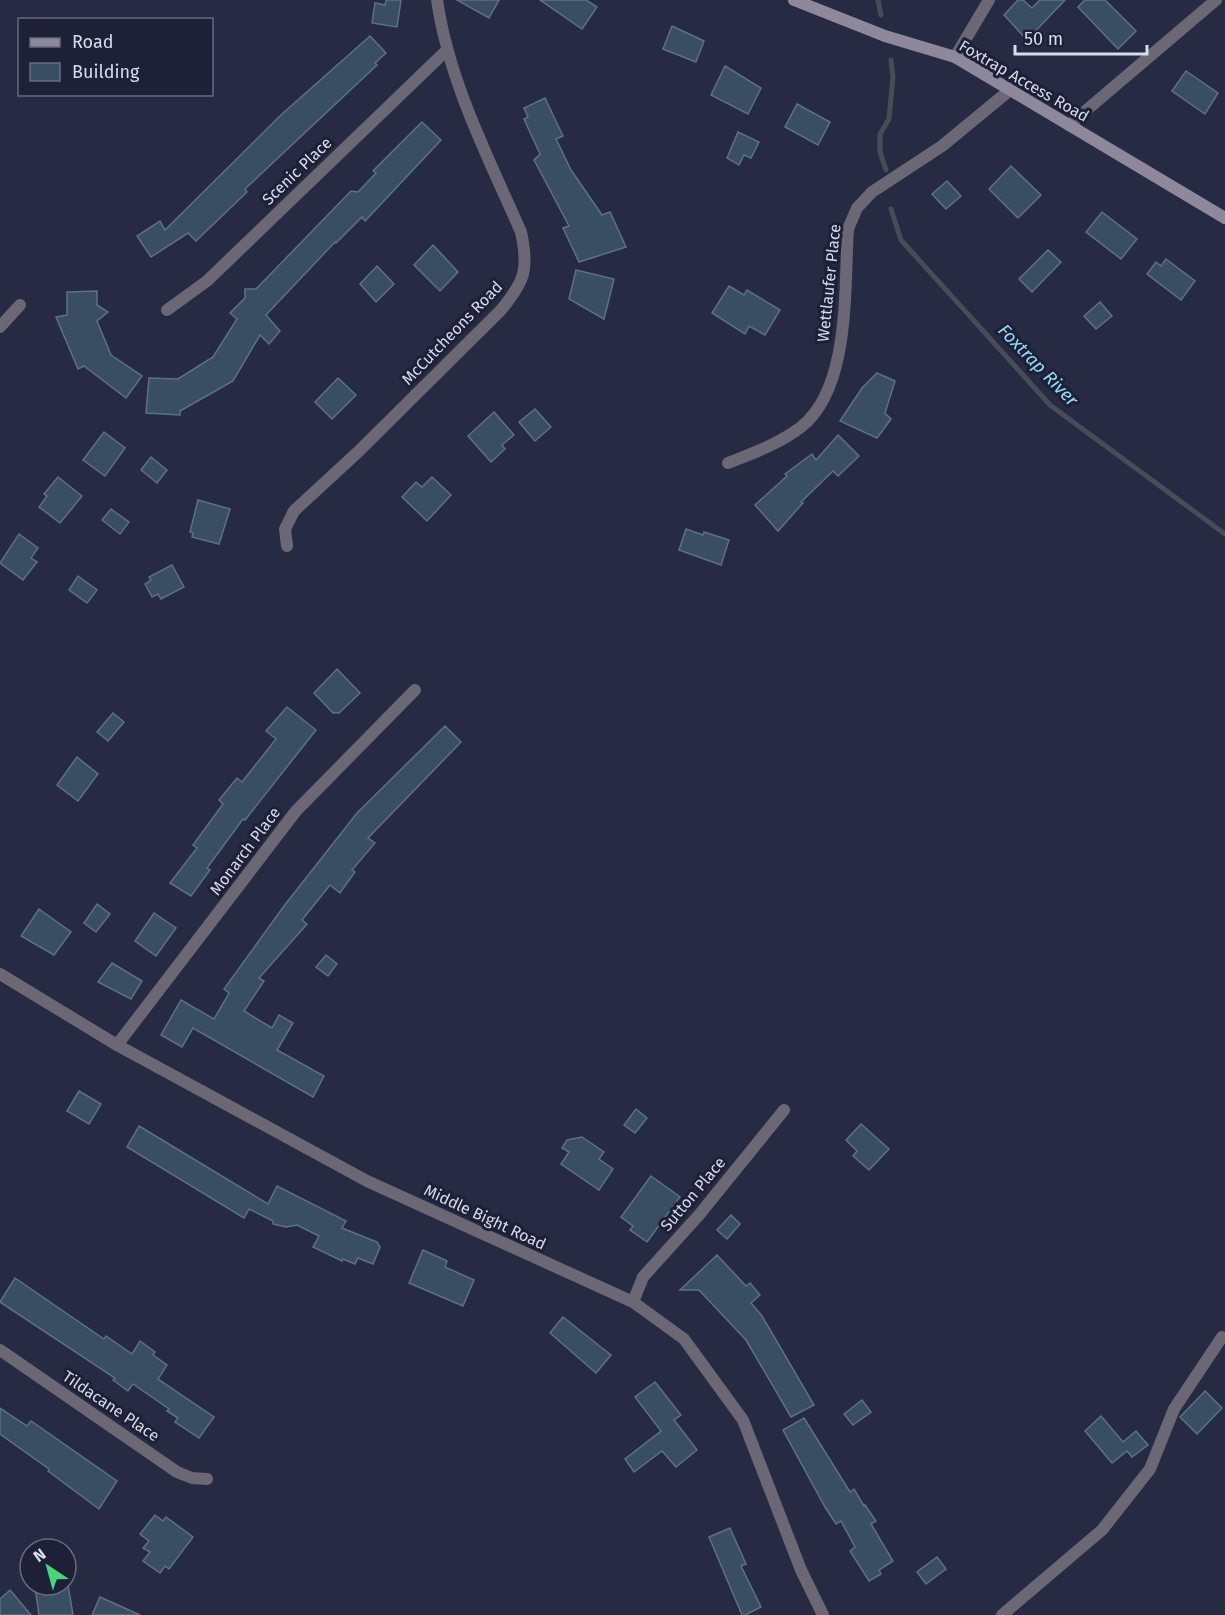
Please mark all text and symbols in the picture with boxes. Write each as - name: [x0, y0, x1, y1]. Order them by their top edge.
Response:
- legend: [18, 18, 213, 96]
- scale bar: [1015, 18, 1147, 56]
- text: 50 m: [1024, 28, 1063, 50]
- text: Road: [72, 31, 114, 53]
- street label: Foxtrap Access Road: [956, 36, 1092, 126]
- text: Building: [72, 61, 140, 83]
- street label: Scenic Place: [258, 133, 336, 209]
- street label: Wettlaufer Place: [813, 223, 845, 343]
- street label: McCutcheons Road: [398, 277, 506, 389]
- water label: Foxtrap River: [993, 319, 1083, 411]
- street label: Monarch Place: [206, 803, 284, 899]
- street label: Sutton Place: [657, 1153, 729, 1235]
- street label: Middle Bight Road: [421, 1180, 549, 1254]
- street label: Tildacane Place: [59, 1367, 163, 1445]
- north arrow: [18, 1537, 78, 1597]
- text: N: [30, 1544, 49, 1566]

